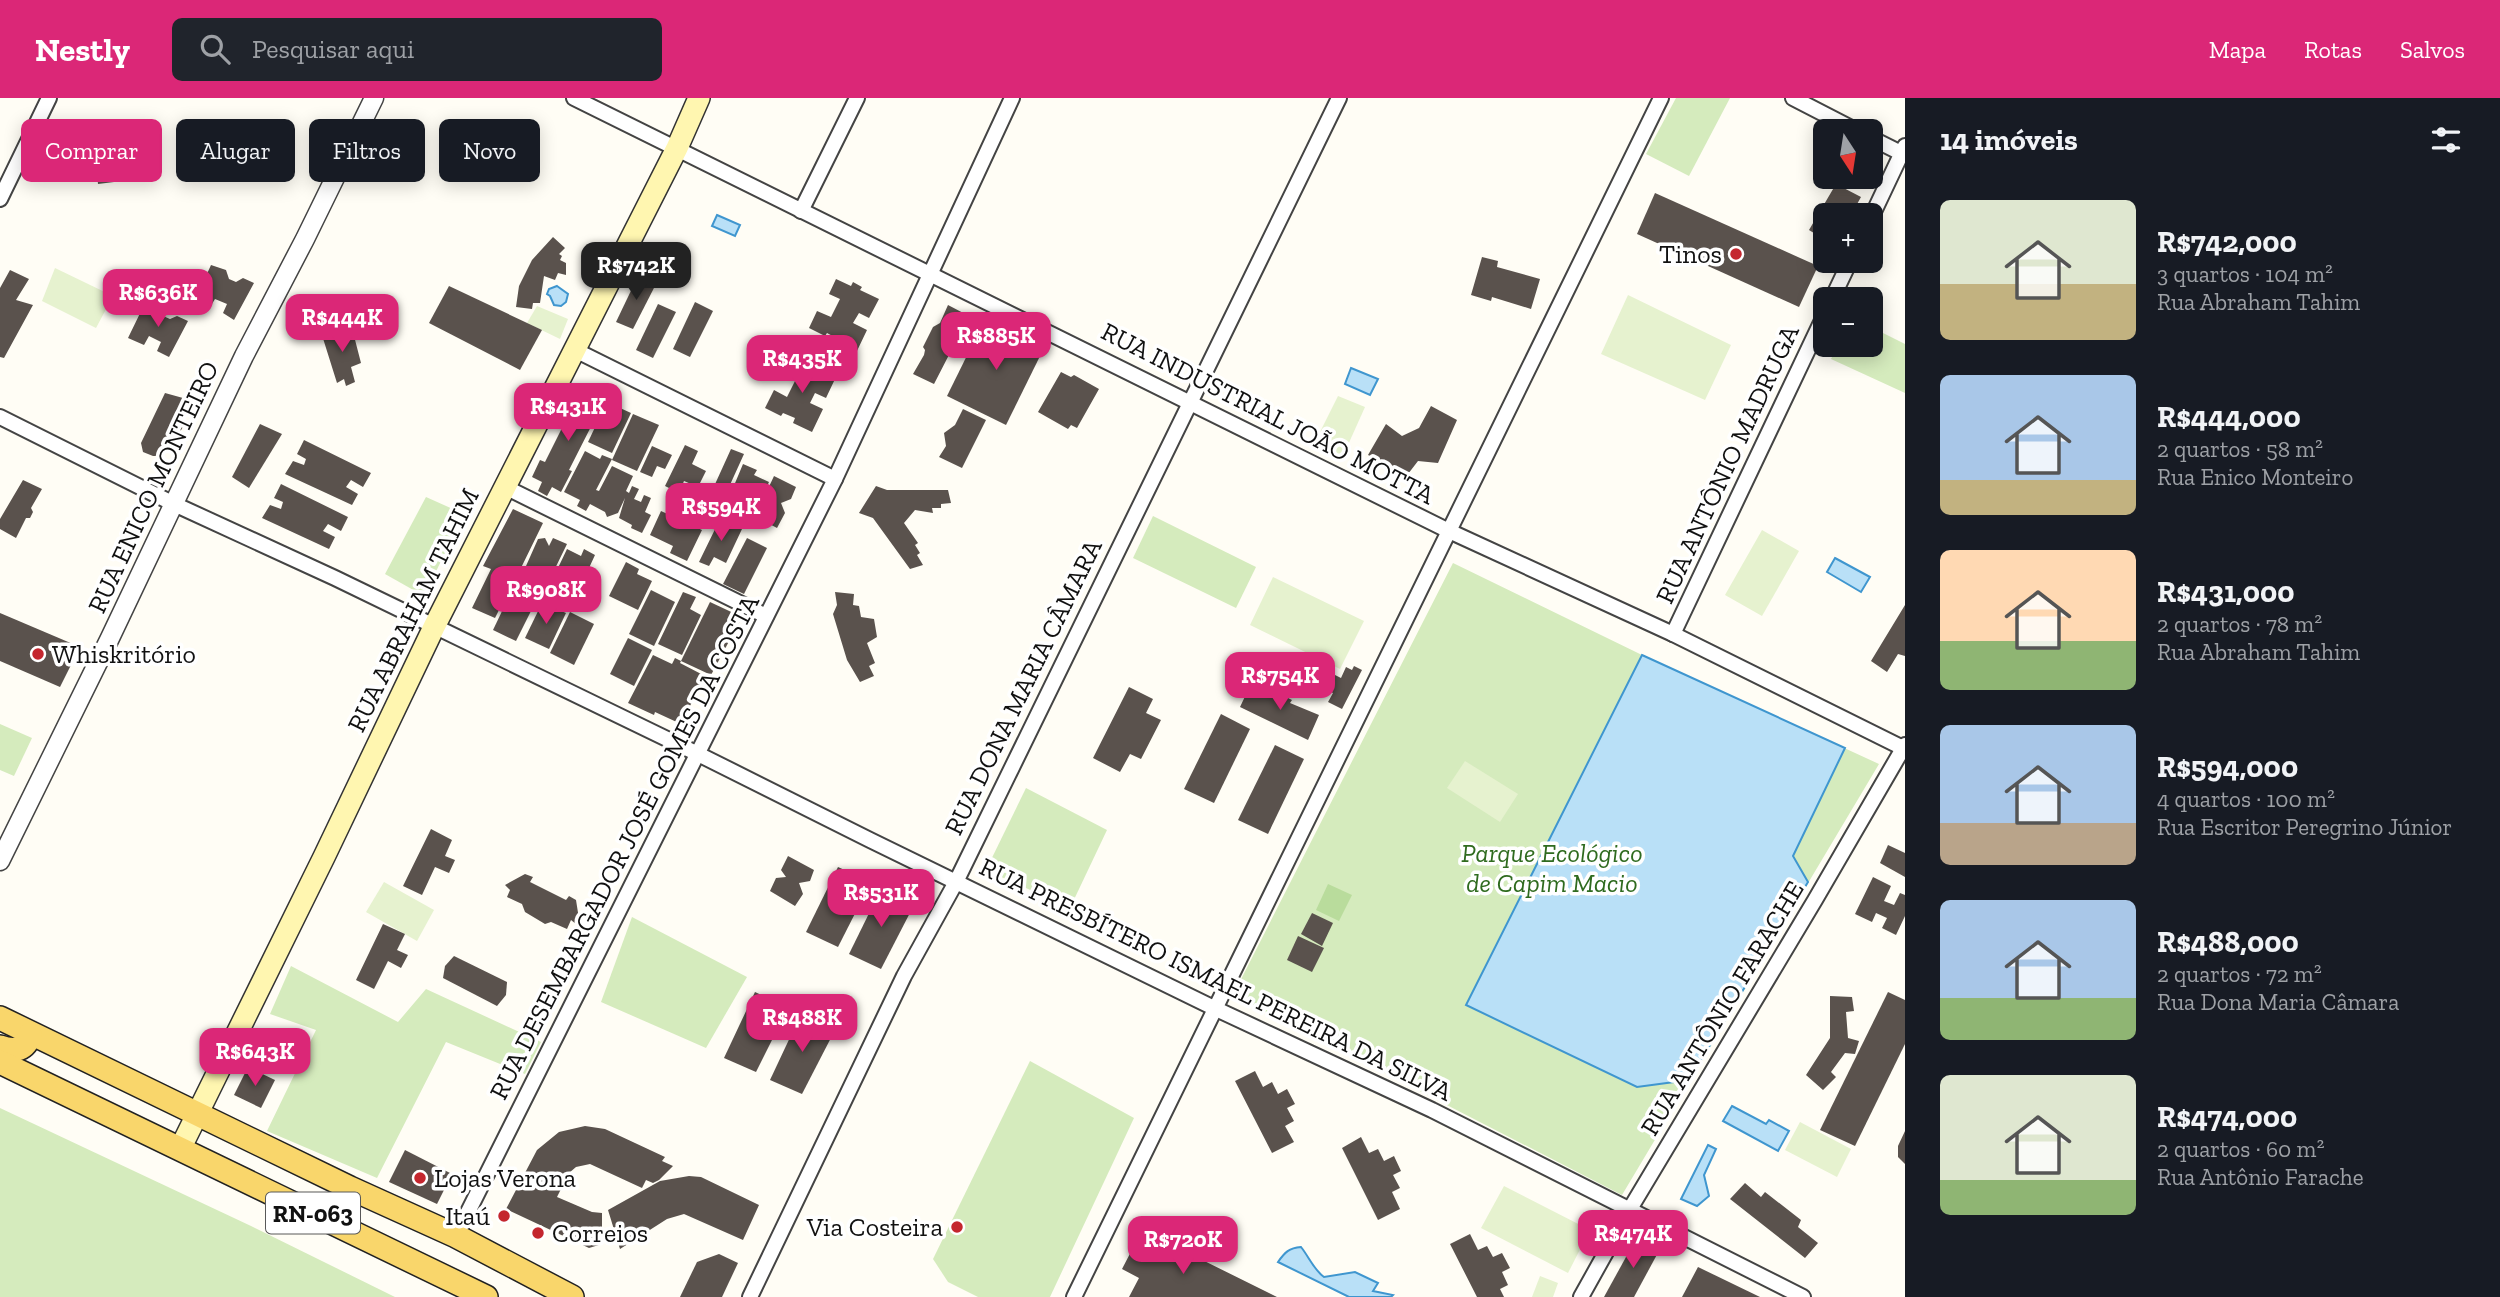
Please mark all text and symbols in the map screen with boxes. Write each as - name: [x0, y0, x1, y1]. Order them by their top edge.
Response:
- search box: [172, 18, 662, 81]
- text: Nestly: [35, 30, 130, 69]
- icon: search: [196, 30, 234, 68]
- text: Pesquisar aqui: [252, 33, 414, 65]
- text: Mapa: [2209, 35, 2266, 64]
- text: Rotas: [2304, 35, 2362, 64]
- text: Salvos: [2400, 35, 2465, 64]
- chip: Comprar: [21, 119, 162, 182]
- chip: Alugar: [176, 119, 295, 182]
- chip: Filtros: [309, 119, 425, 182]
- chip: Novo: [439, 119, 540, 182]
- north arrow: [1813, 119, 1883, 189]
- map controls: [1813, 119, 1883, 357]
- icon: filters: [2427, 121, 2465, 159]
- text: 14 imóveis: [1940, 122, 2078, 158]
- button: +: [1813, 203, 1883, 273]
- text: R$742,000: [2157, 224, 2297, 260]
- icon: home: [1996, 228, 2080, 312]
- place label: Tinos: [1659, 238, 1722, 270]
- pin: R$742K: [579, 242, 693, 302]
- marker: Tinos: [1728, 246, 1744, 262]
- text: R$742K: [597, 251, 675, 279]
- text: 3 quartos · 104 m²: [2157, 260, 2333, 288]
- pin: R$636K: [101, 270, 215, 329]
- text: R$636K: [119, 278, 197, 306]
- button: −: [1813, 287, 1883, 357]
- text: Rua Abraham Tahim: [2157, 288, 2360, 316]
- pin: R$444K: [285, 294, 399, 354]
- text: R$444K: [302, 303, 382, 331]
- pin: R$885K: [939, 313, 1053, 372]
- street label: RUA INDUSTRIAL JOÃO MOTTA: [1096, 315, 1441, 512]
- street label: RUA ANTÔNIO MADRUGA: [1648, 319, 1806, 608]
- text: R$885K: [957, 321, 1035, 349]
- pin: R$435K: [745, 336, 859, 395]
- text: R$435K: [763, 344, 841, 372]
- street label: RUA ENICO MONTEIRO: [81, 356, 225, 618]
- pin: R$431K: [511, 384, 625, 443]
- text: R$431K: [530, 392, 606, 420]
- text: R$444,000: [2157, 399, 2301, 435]
- icon: home: [1996, 403, 2080, 487]
- text: 2 quartos · 58 m²: [2157, 435, 2323, 463]
- text: Rua Enico Monteiro: [2157, 463, 2353, 491]
- street label: RUA ABRAHAM TAHIM: [340, 483, 486, 737]
- pin: R$594K: [664, 484, 778, 543]
- text: R$594K: [682, 492, 760, 520]
- street label: RUA DONA MARIA CÂMARA: [937, 533, 1109, 840]
- pin: R$908K: [489, 566, 603, 626]
- text: R$431,000: [2157, 574, 2295, 610]
- text: R$908K: [506, 575, 586, 603]
- icon: home: [1996, 578, 2080, 662]
- street label: RUA DESEMBARGADOR JOSÉ GOMES DA COSTA: [482, 588, 766, 1105]
- text: 2 quartos · 78 m²: [2157, 610, 2322, 638]
- place label: Whiskritório: [52, 638, 196, 670]
- text: Rua Abraham Tahim: [2157, 638, 2360, 666]
- marker: Whiskritório: [30, 646, 46, 662]
- pin: R$754K: [1223, 652, 1337, 712]
- text: R$754K: [1241, 661, 1319, 689]
- text: R$594,000: [2157, 749, 2298, 785]
- icon: home: [1996, 753, 2080, 837]
- text: 4 quartos · 100 m²: [2157, 785, 2335, 813]
- text: Rua Escritor Peregrino Júnior: [2157, 813, 2452, 841]
- park label: Parque Ecológico de Capim Macio: [1461, 837, 1643, 899]
- street label: RUA PRESBÍTERO ISMAEL PEREIRA DA SILVA: [975, 850, 1458, 1108]
- pin: R$531K: [824, 870, 938, 929]
- street label: RUA ANTÔNIO FARACHE: [1633, 875, 1811, 1141]
- text: R$531K: [843, 878, 919, 906]
- text: R$488,000: [2157, 924, 2299, 960]
- icon: home: [1996, 928, 2080, 1012]
- text: 2 quartos · 72 m²: [2157, 960, 2322, 988]
- text: Rua Dona Maria Câmara: [2157, 988, 2399, 1016]
- pin: R$488K: [745, 995, 859, 1054]
- text: R$488K: [762, 1003, 842, 1031]
- pin: R$643K: [198, 1028, 312, 1088]
- text: R$643K: [215, 1037, 295, 1065]
- text: R$474,000: [2157, 1099, 2297, 1135]
- icon: home: [1996, 1103, 2080, 1187]
- text: 2 quartos · 60 m²: [2157, 1135, 2324, 1163]
- place label: Lojas Verona: [434, 1162, 577, 1194]
- text: Rua Antônio Farache: [2157, 1163, 2364, 1191]
- marker: Lojas Verona: [412, 1170, 428, 1186]
- road number: RN-063: [266, 1192, 360, 1233]
- place label: Itaú: [445, 1200, 490, 1232]
- marker: Itaú: [496, 1208, 512, 1224]
- pin: R$474K: [1576, 1210, 1690, 1270]
- place label: Via Costeira: [806, 1211, 943, 1243]
- pin: R$720K: [1126, 1216, 1240, 1276]
- place label: Correios: [552, 1217, 648, 1249]
- marker: Via Costeira: [949, 1219, 965, 1235]
- text: R$474K: [1594, 1219, 1672, 1247]
- marker: Correios: [530, 1225, 546, 1241]
- text: R$720K: [1144, 1225, 1222, 1253]

